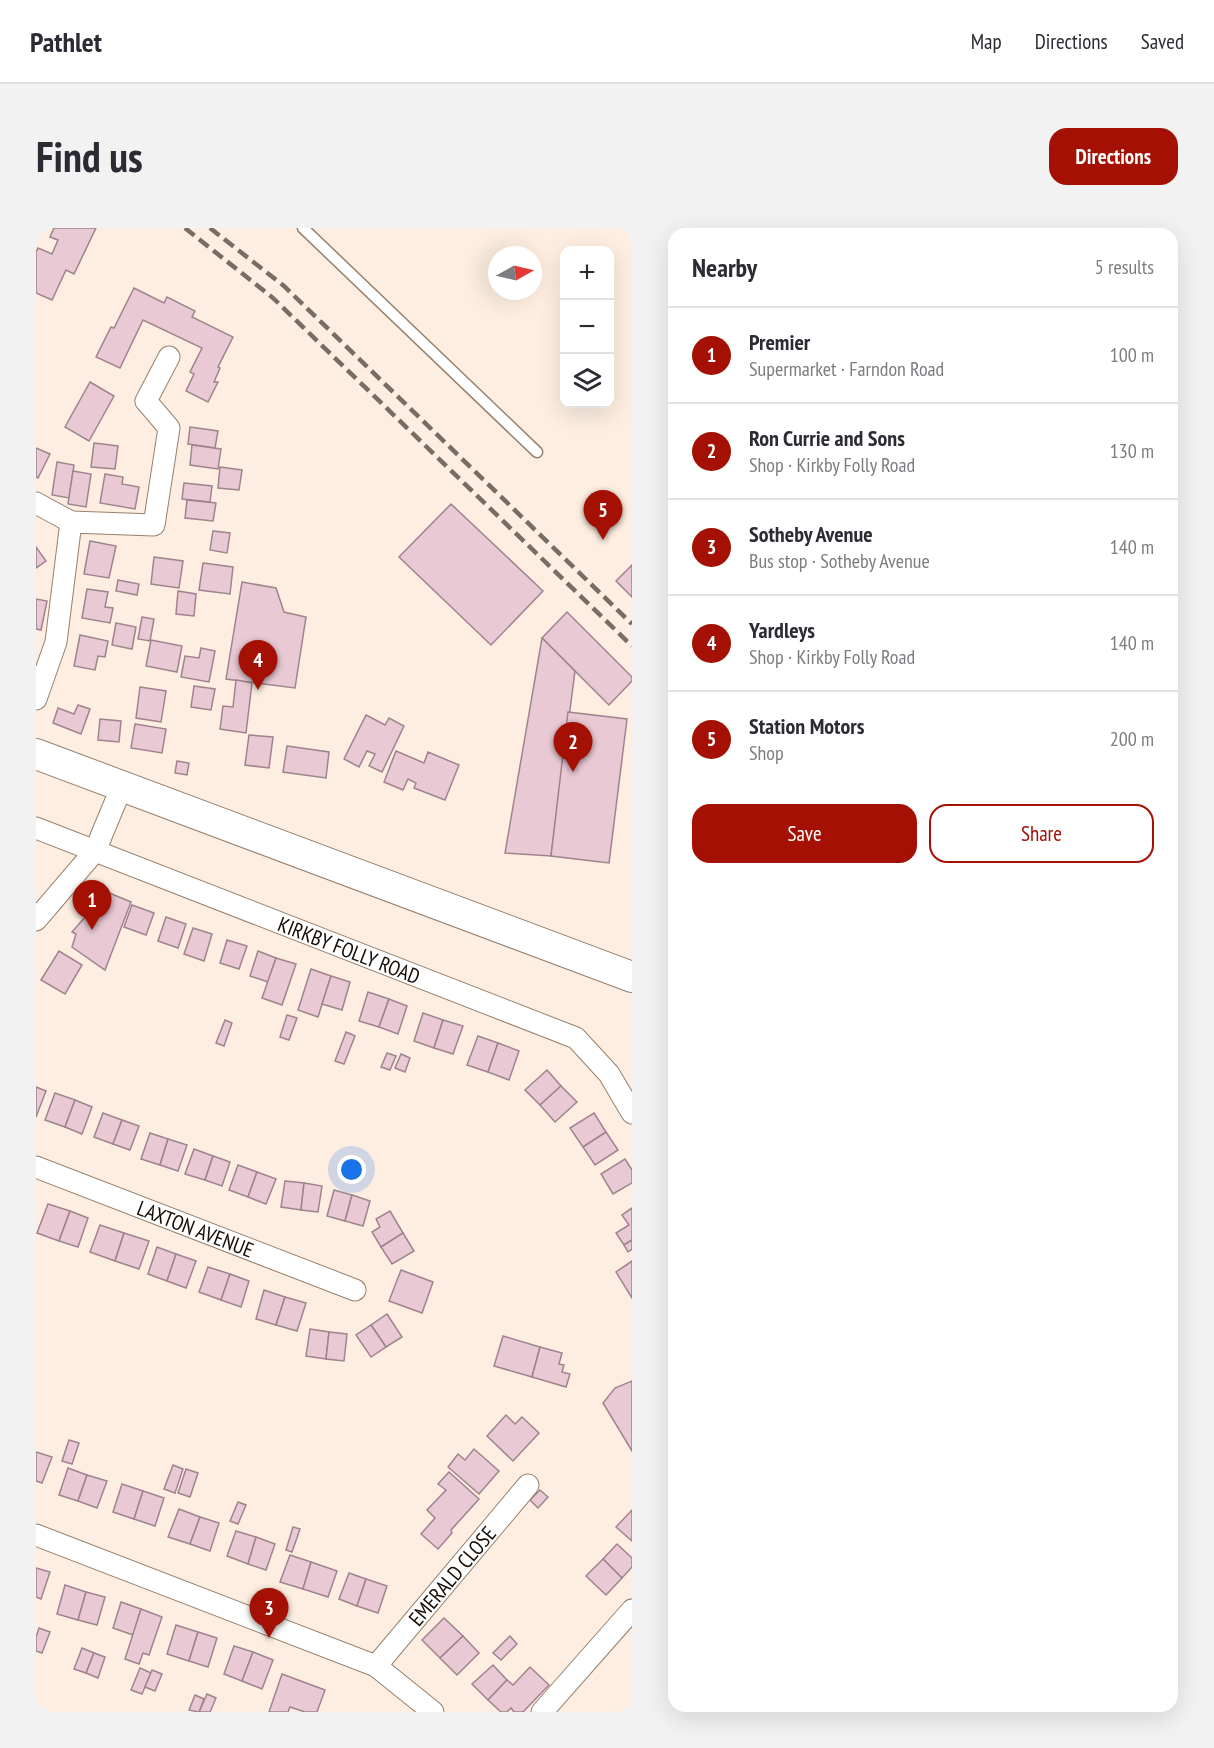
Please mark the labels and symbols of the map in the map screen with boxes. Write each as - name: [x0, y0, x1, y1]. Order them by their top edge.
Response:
- north arrow: [488, 246, 542, 300]
- pin: 5: [584, 490, 622, 540]
- pin: 4: [238, 640, 278, 690]
- pin: 2: [554, 722, 592, 772]
- pin: 1: [72, 880, 112, 930]
- street label: KIRKBY FOLLY ROAD: [274, 910, 424, 990]
- your location: [337, 1155, 366, 1184]
- street label: LAXTON AVENUE: [133, 1194, 258, 1263]
- street label: EMERALD CLOSE: [402, 1520, 501, 1631]
- pin: 3: [250, 1588, 288, 1638]

